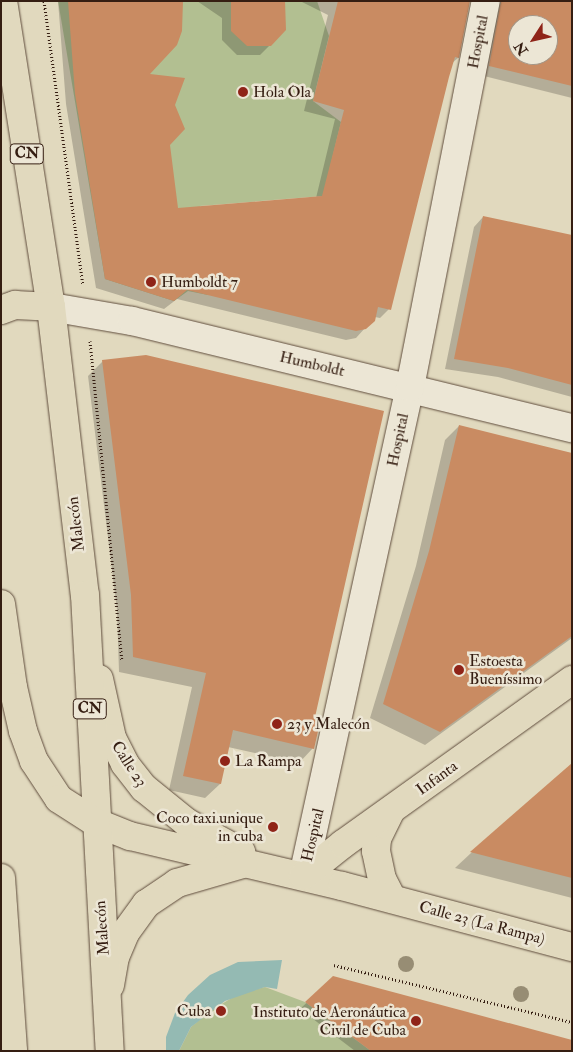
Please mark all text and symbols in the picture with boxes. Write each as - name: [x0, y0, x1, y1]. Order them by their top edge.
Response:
- street label: Hospital: [463, 14, 493, 70]
- north arrow: [508, 15, 558, 65]
- text: N: [511, 38, 532, 58]
- place label: Hola Ola: [253, 82, 311, 102]
- marker: Hola Ola: [237, 86, 249, 98]
- road number: CN: [10, 142, 44, 166]
- place label: Humboldt 7: [161, 272, 238, 292]
- marker: Humboldt 7: [145, 276, 157, 288]
- street label: Humboldt: [278, 347, 346, 381]
- street label: Hospital: [383, 412, 413, 468]
- street label: Malecón: [63, 496, 89, 552]
- place label: Estoesta Bueníssimo: [469, 651, 542, 689]
- marker: Estoesta Bueníssimo: [453, 664, 465, 676]
- road number: CN: [72, 696, 108, 722]
- place label: 23 y Malecón: [287, 714, 370, 734]
- marker: 23 y Malecón: [271, 718, 283, 730]
- street label: Calle 23: [107, 738, 151, 790]
- place label: La Rampa: [235, 751, 302, 771]
- marker: La Rampa: [219, 755, 231, 767]
- street label: Infanta: [413, 757, 461, 799]
- street label: Hospital: [298, 806, 328, 864]
- place label: Coco taxi.unique in cuba: [156, 808, 263, 846]
- marker: Coco taxi.unique in cuba: [267, 821, 279, 833]
- street label: Calle 23 (La Rampa): [417, 897, 547, 949]
- street label: Malecón: [91, 900, 113, 956]
- place label: Cuba: [177, 1001, 211, 1021]
- place label: Instituto de Aeronáutica Civil de Cuba: [253, 1002, 406, 1040]
- marker: Cuba: [215, 1005, 227, 1017]
- marker: Instituto de Aeronáutica Civil de Cuba: [410, 1015, 422, 1027]

